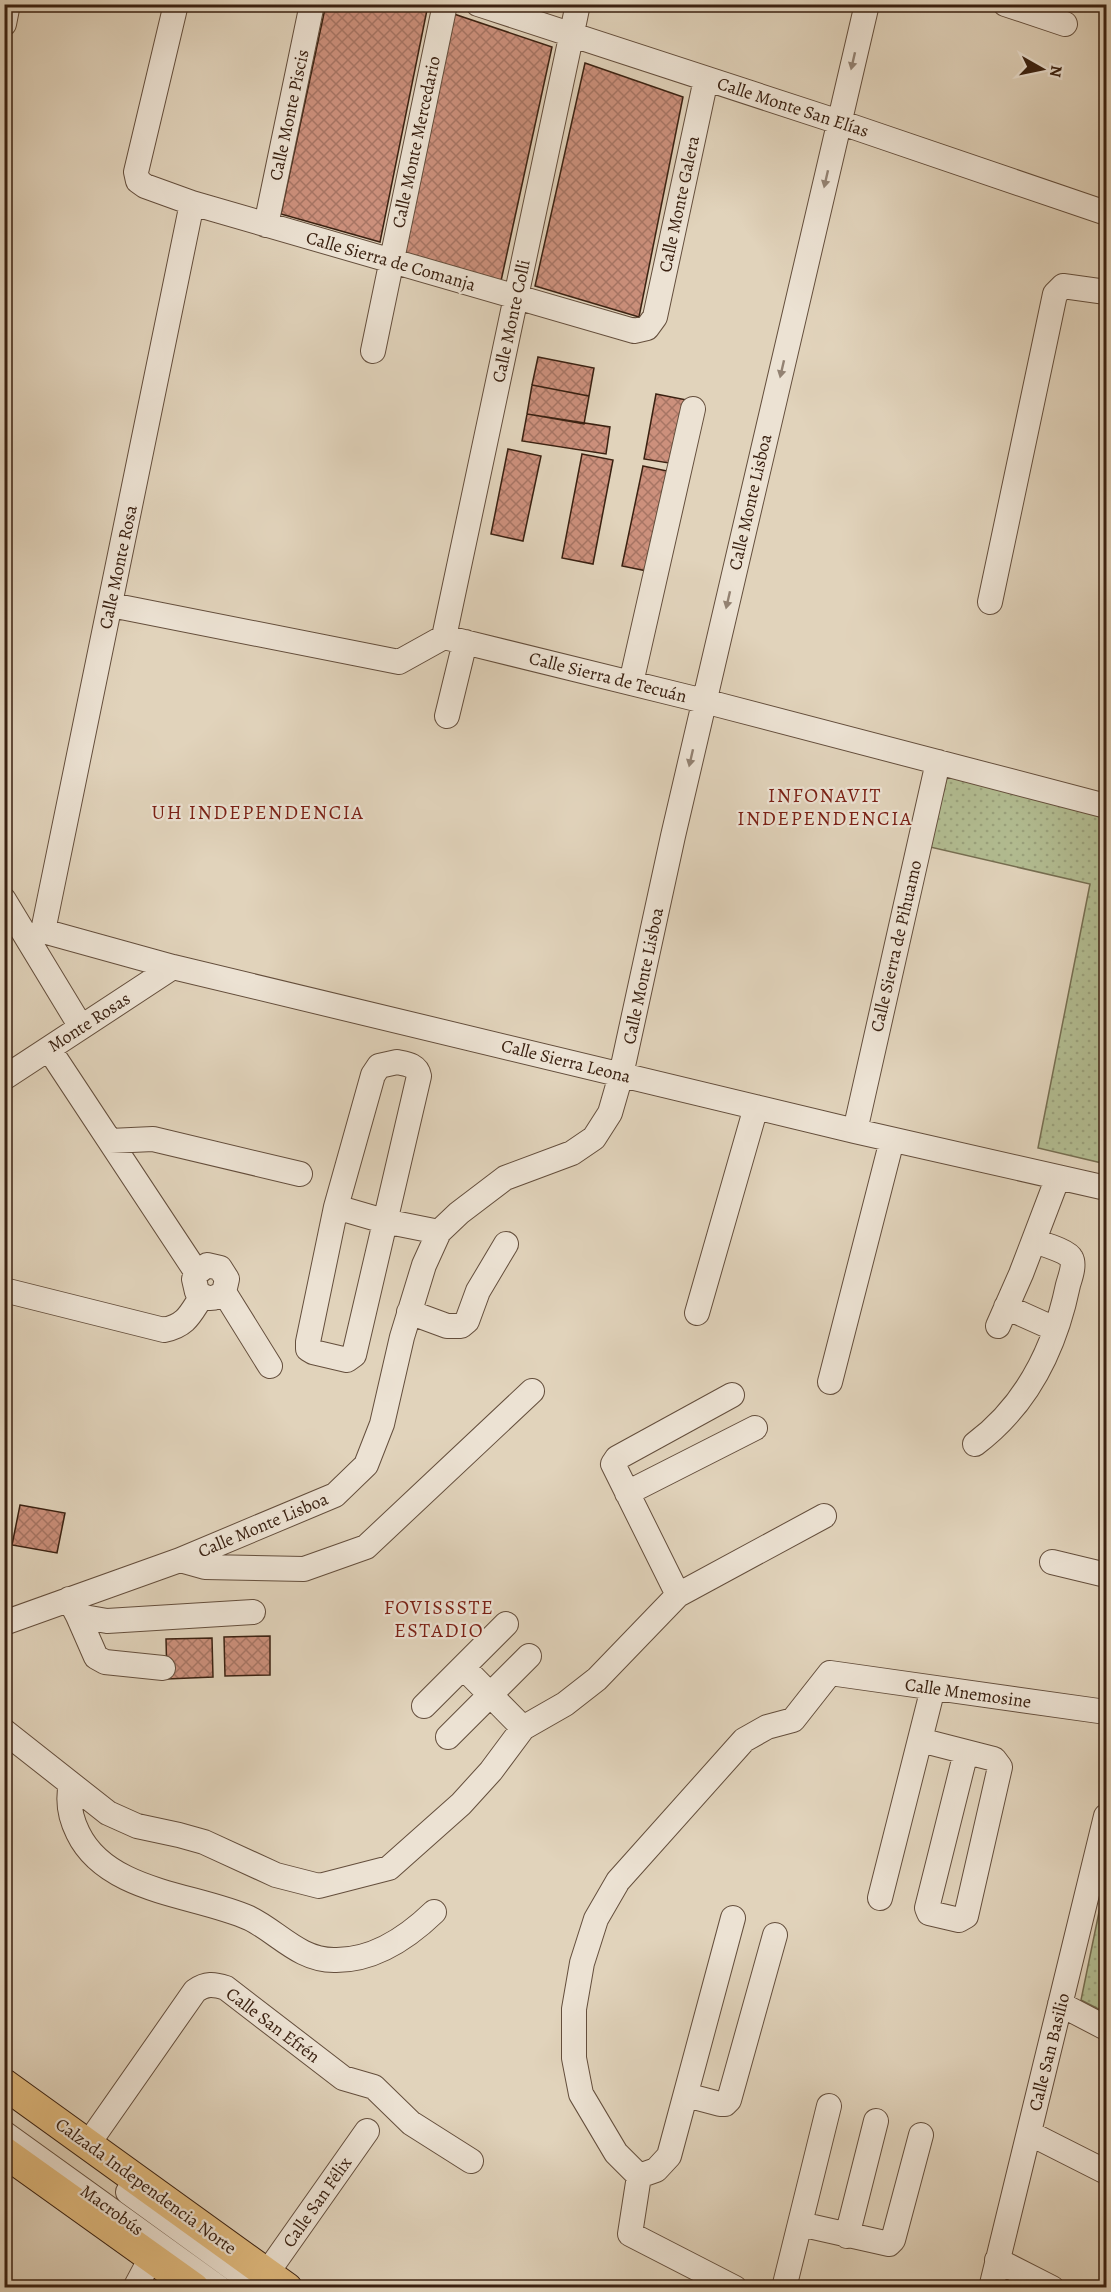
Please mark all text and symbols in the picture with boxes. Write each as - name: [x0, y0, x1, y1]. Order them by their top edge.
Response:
- north arrow: [1012, 39, 1072, 99]
- street label: Calle Monte Piscis: [263, 47, 315, 183]
- one-way arrow: [848, 52, 858, 71]
- street label: Calle Monte Mercedario: [386, 54, 446, 230]
- text: N: [1044, 64, 1068, 79]
- street label: Calle Monte San Elías: [714, 71, 872, 143]
- street label: Calle Monte Galera: [653, 133, 705, 275]
- one-way arrow: [820, 170, 830, 188]
- street label: Calle Sierra de Comanja: [303, 225, 479, 297]
- street label: Calle Monte Colli: [486, 257, 536, 385]
- one-way arrow: [776, 360, 786, 378]
- street label: Calle Monte Lisboa: [723, 431, 777, 573]
- street label: Calle Monte Rosa: [93, 502, 143, 631]
- one-way arrow: [722, 590, 732, 609]
- street label: Calle Sierra de Tecuán: [527, 646, 690, 708]
- one-way arrow: [685, 748, 695, 767]
- district label: INFONAVIT INDEPENDENCIA: [737, 782, 913, 832]
- district label: UH INDEPENDENCIA: [152, 799, 364, 826]
- street label: Calle Sierra de Pihuamo: [865, 858, 927, 1034]
- street label: Calle Monte Lisboa: [617, 905, 669, 1047]
- street label: Monte Rosas: [43, 986, 135, 1058]
- street label: Calle Sierra Leona: [499, 1033, 634, 1089]
- street label: Calle Monte Lisboa: [194, 1487, 332, 1563]
- district label: FOVISSSTE ESTADIO: [384, 1594, 494, 1644]
- street label: Calle Mnemosine: [903, 1672, 1033, 1714]
- street label: Calle San Efrén: [221, 1982, 325, 2068]
- street label: Calle San Basilio: [1023, 1990, 1075, 2114]
- street label: Calzada Independencia Norte: [51, 2112, 241, 2260]
- street label: Calle San Félix: [277, 2152, 357, 2252]
- street label: Macrobús: [75, 2179, 149, 2241]

